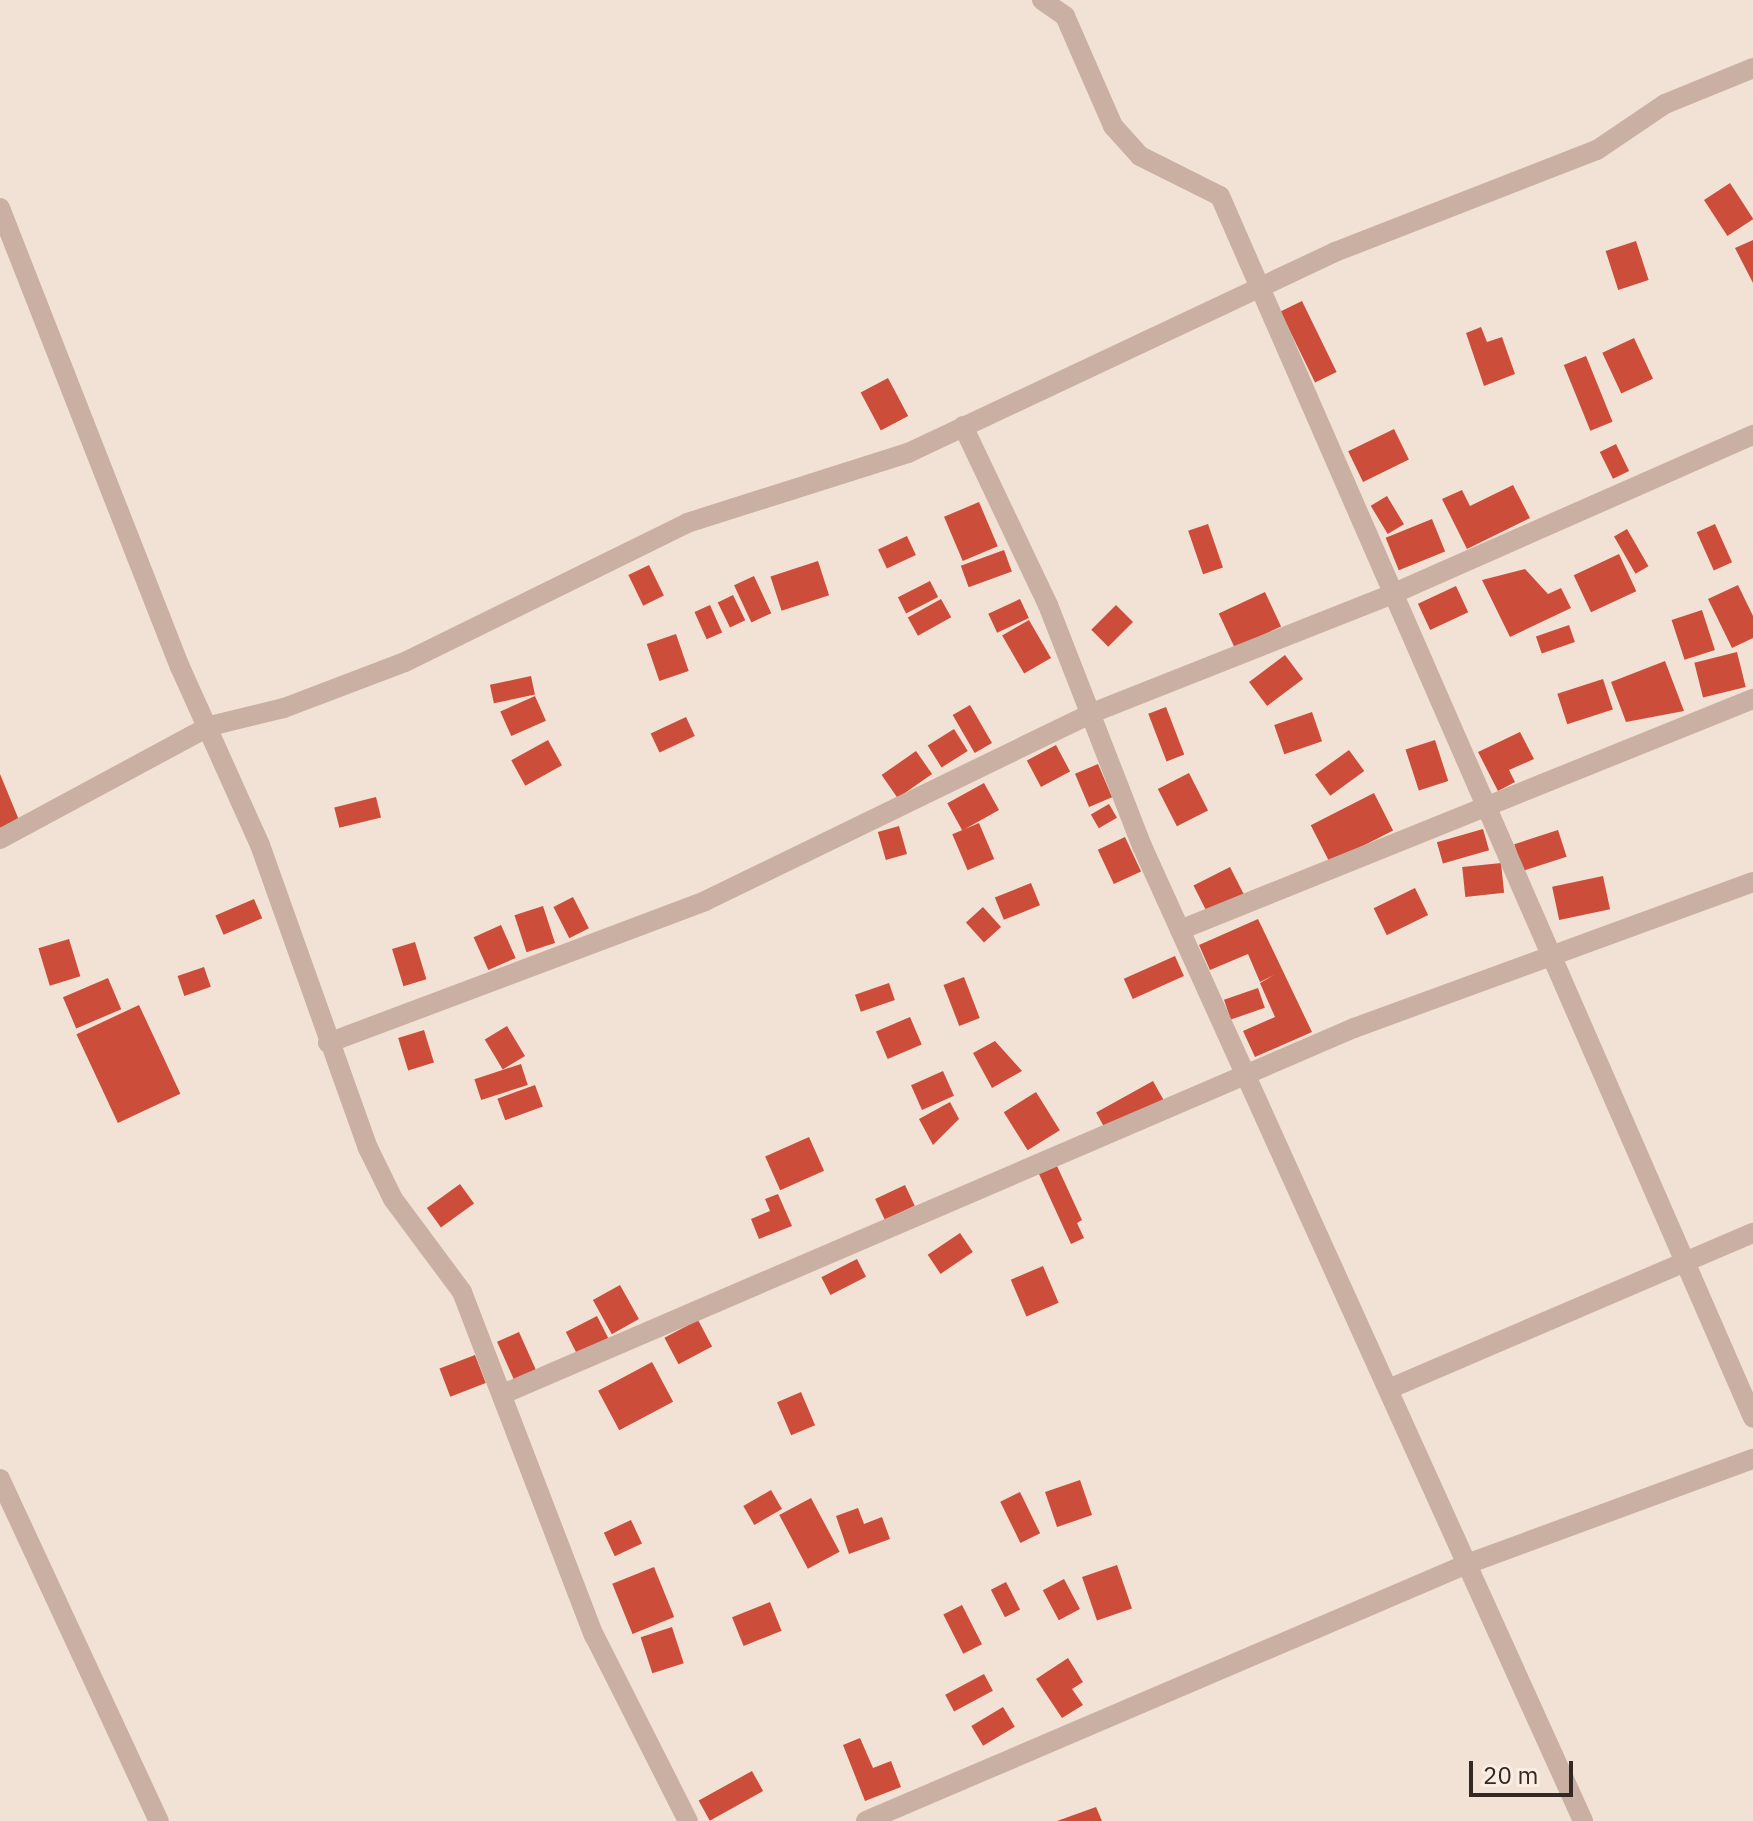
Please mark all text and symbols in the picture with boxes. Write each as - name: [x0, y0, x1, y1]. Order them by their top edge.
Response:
- scale bar: [1473, 1745, 1577, 1795]
- text: 20 m: [1483, 1759, 1538, 1791]

